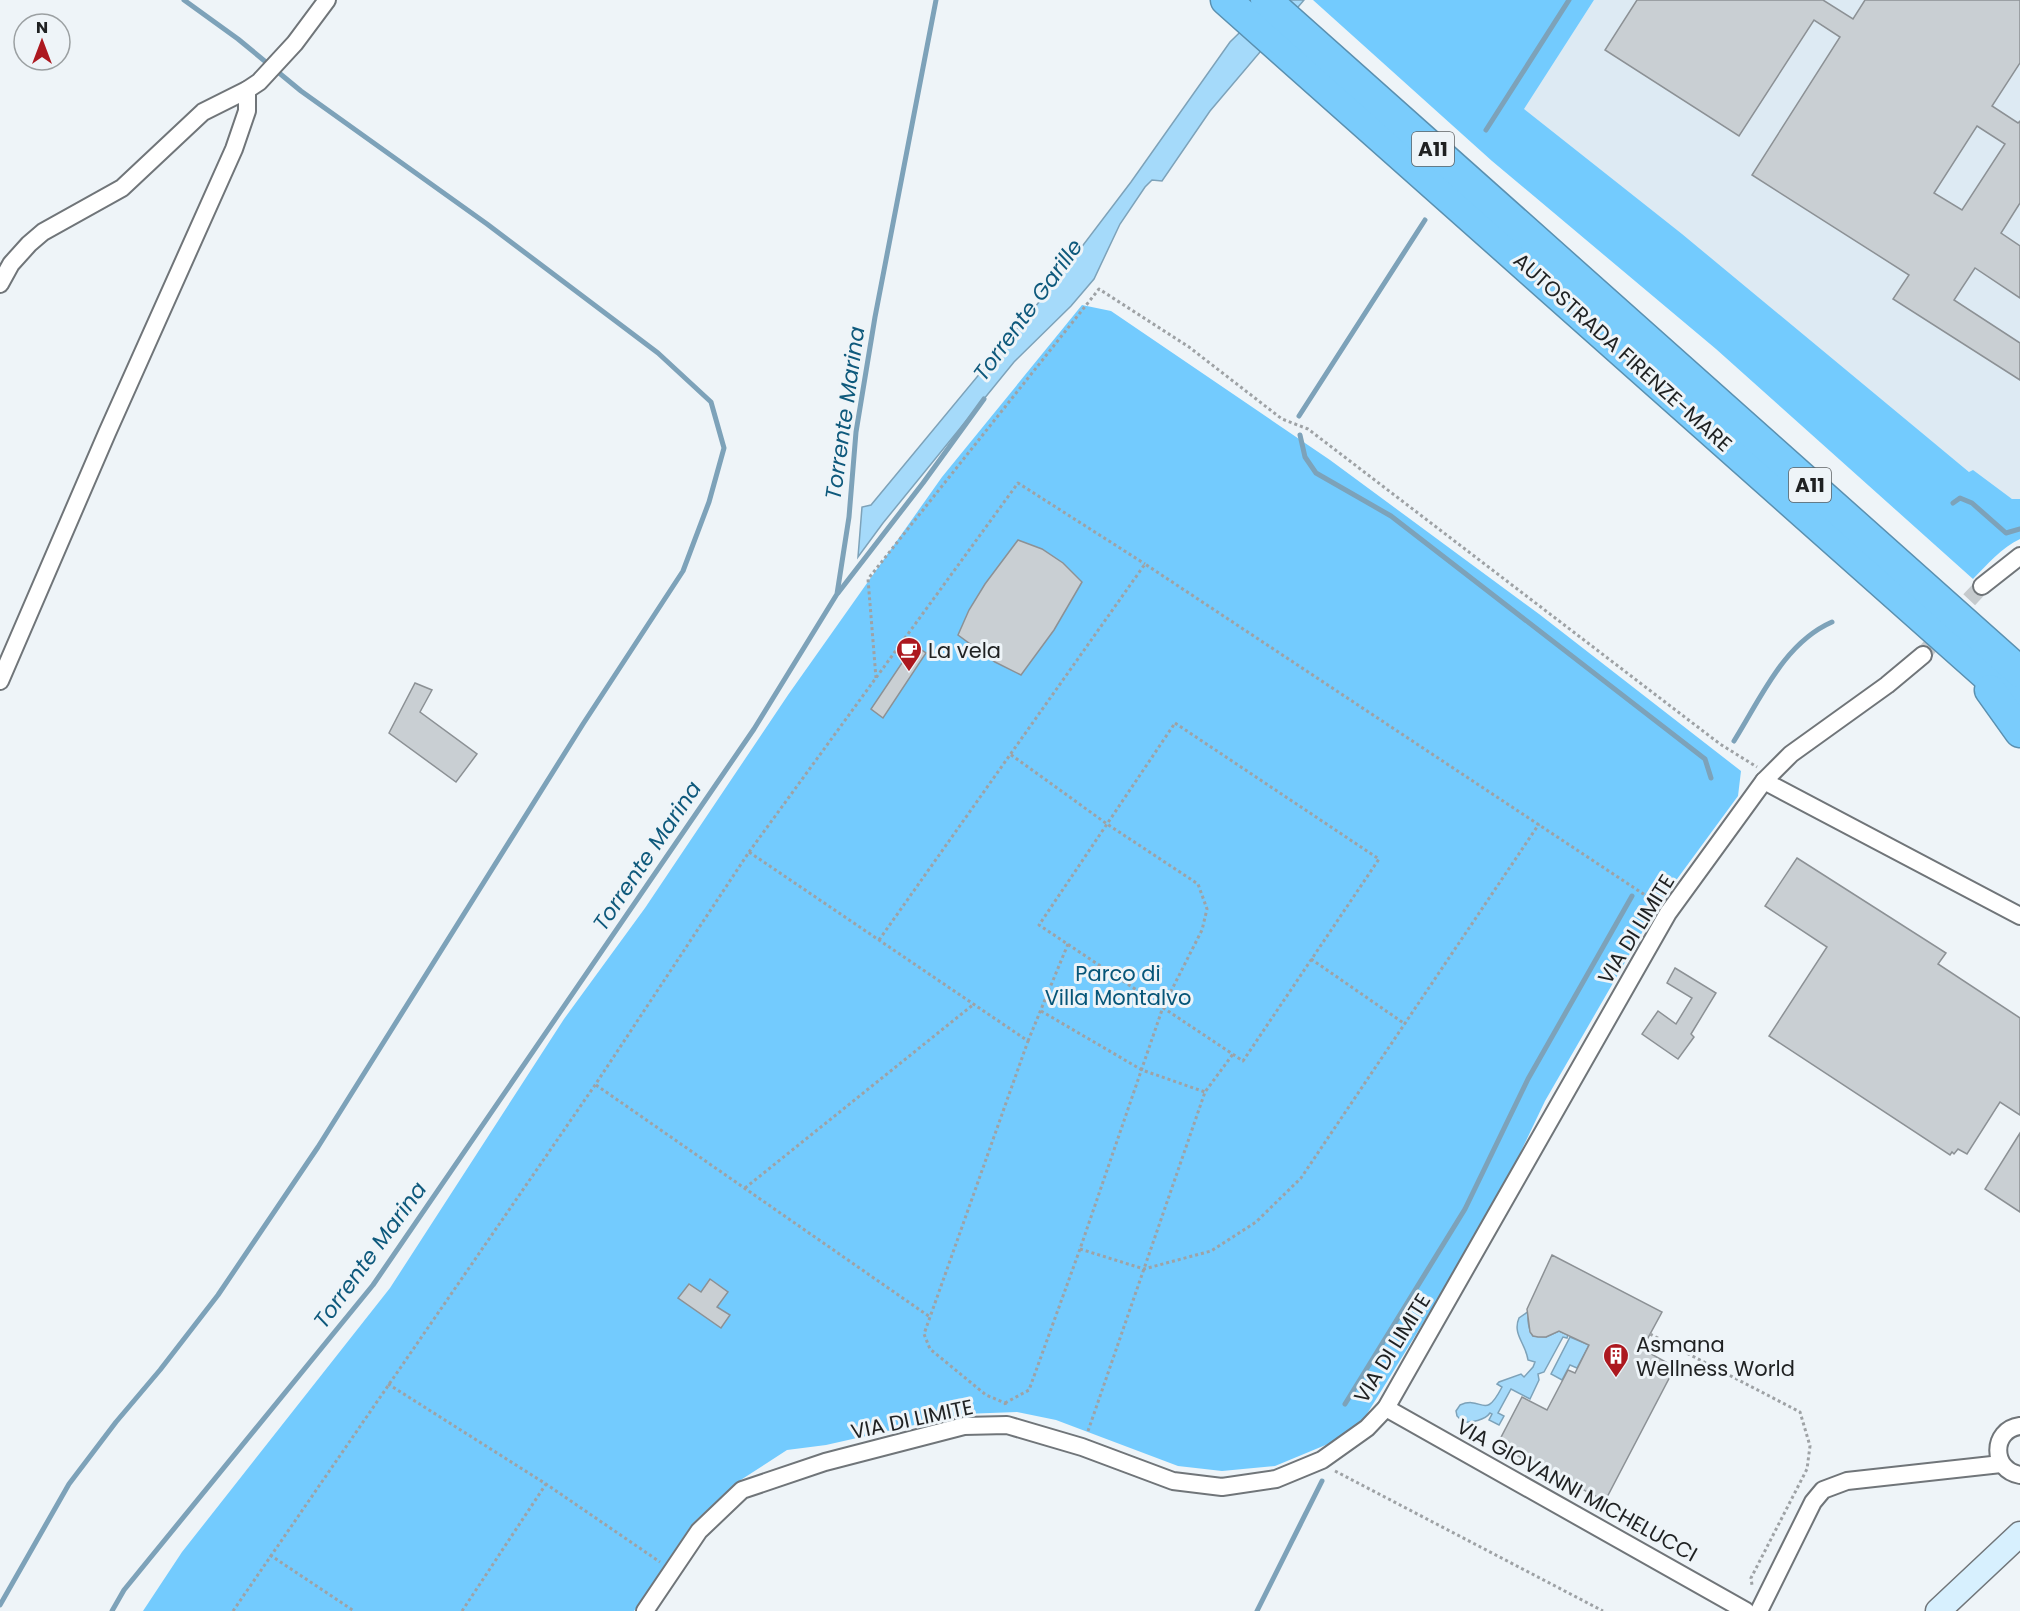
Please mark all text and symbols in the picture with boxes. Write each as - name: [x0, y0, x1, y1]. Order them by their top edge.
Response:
- north arrow: [12, 12, 72, 72]
- text: N: [36, 16, 48, 39]
- road number: A11: [1412, 132, 1454, 166]
- water label: Torrente Garille: [966, 233, 1090, 387]
- street label: AUTOSTRADA FIRENZE-MARE: [1507, 246, 1739, 458]
- water label: Torrente Marina: [817, 324, 873, 502]
- road number: A11: [1789, 468, 1831, 502]
- cafe icon: La vela: [894, 635, 924, 673]
- place label: La vela: [928, 636, 1001, 665]
- water label: Torrente Marina: [585, 775, 709, 937]
- street label: VIA DI LIMITE: [1591, 869, 1681, 989]
- park label: Parco di Villa Montalvo: [1045, 959, 1191, 1012]
- water label: Torrente Marina: [306, 1175, 434, 1335]
- street label: VIA DI LIMITE: [1347, 1288, 1437, 1408]
- place label: Asmana Wellness World: [1636, 1330, 1795, 1383]
- building icon: Asmana Wellness World: [1601, 1341, 1631, 1379]
- street label: VIA DI LIMITE: [848, 1392, 976, 1446]
- street label: VIA GIOVANNI MICHELUCCI: [1451, 1412, 1703, 1568]

